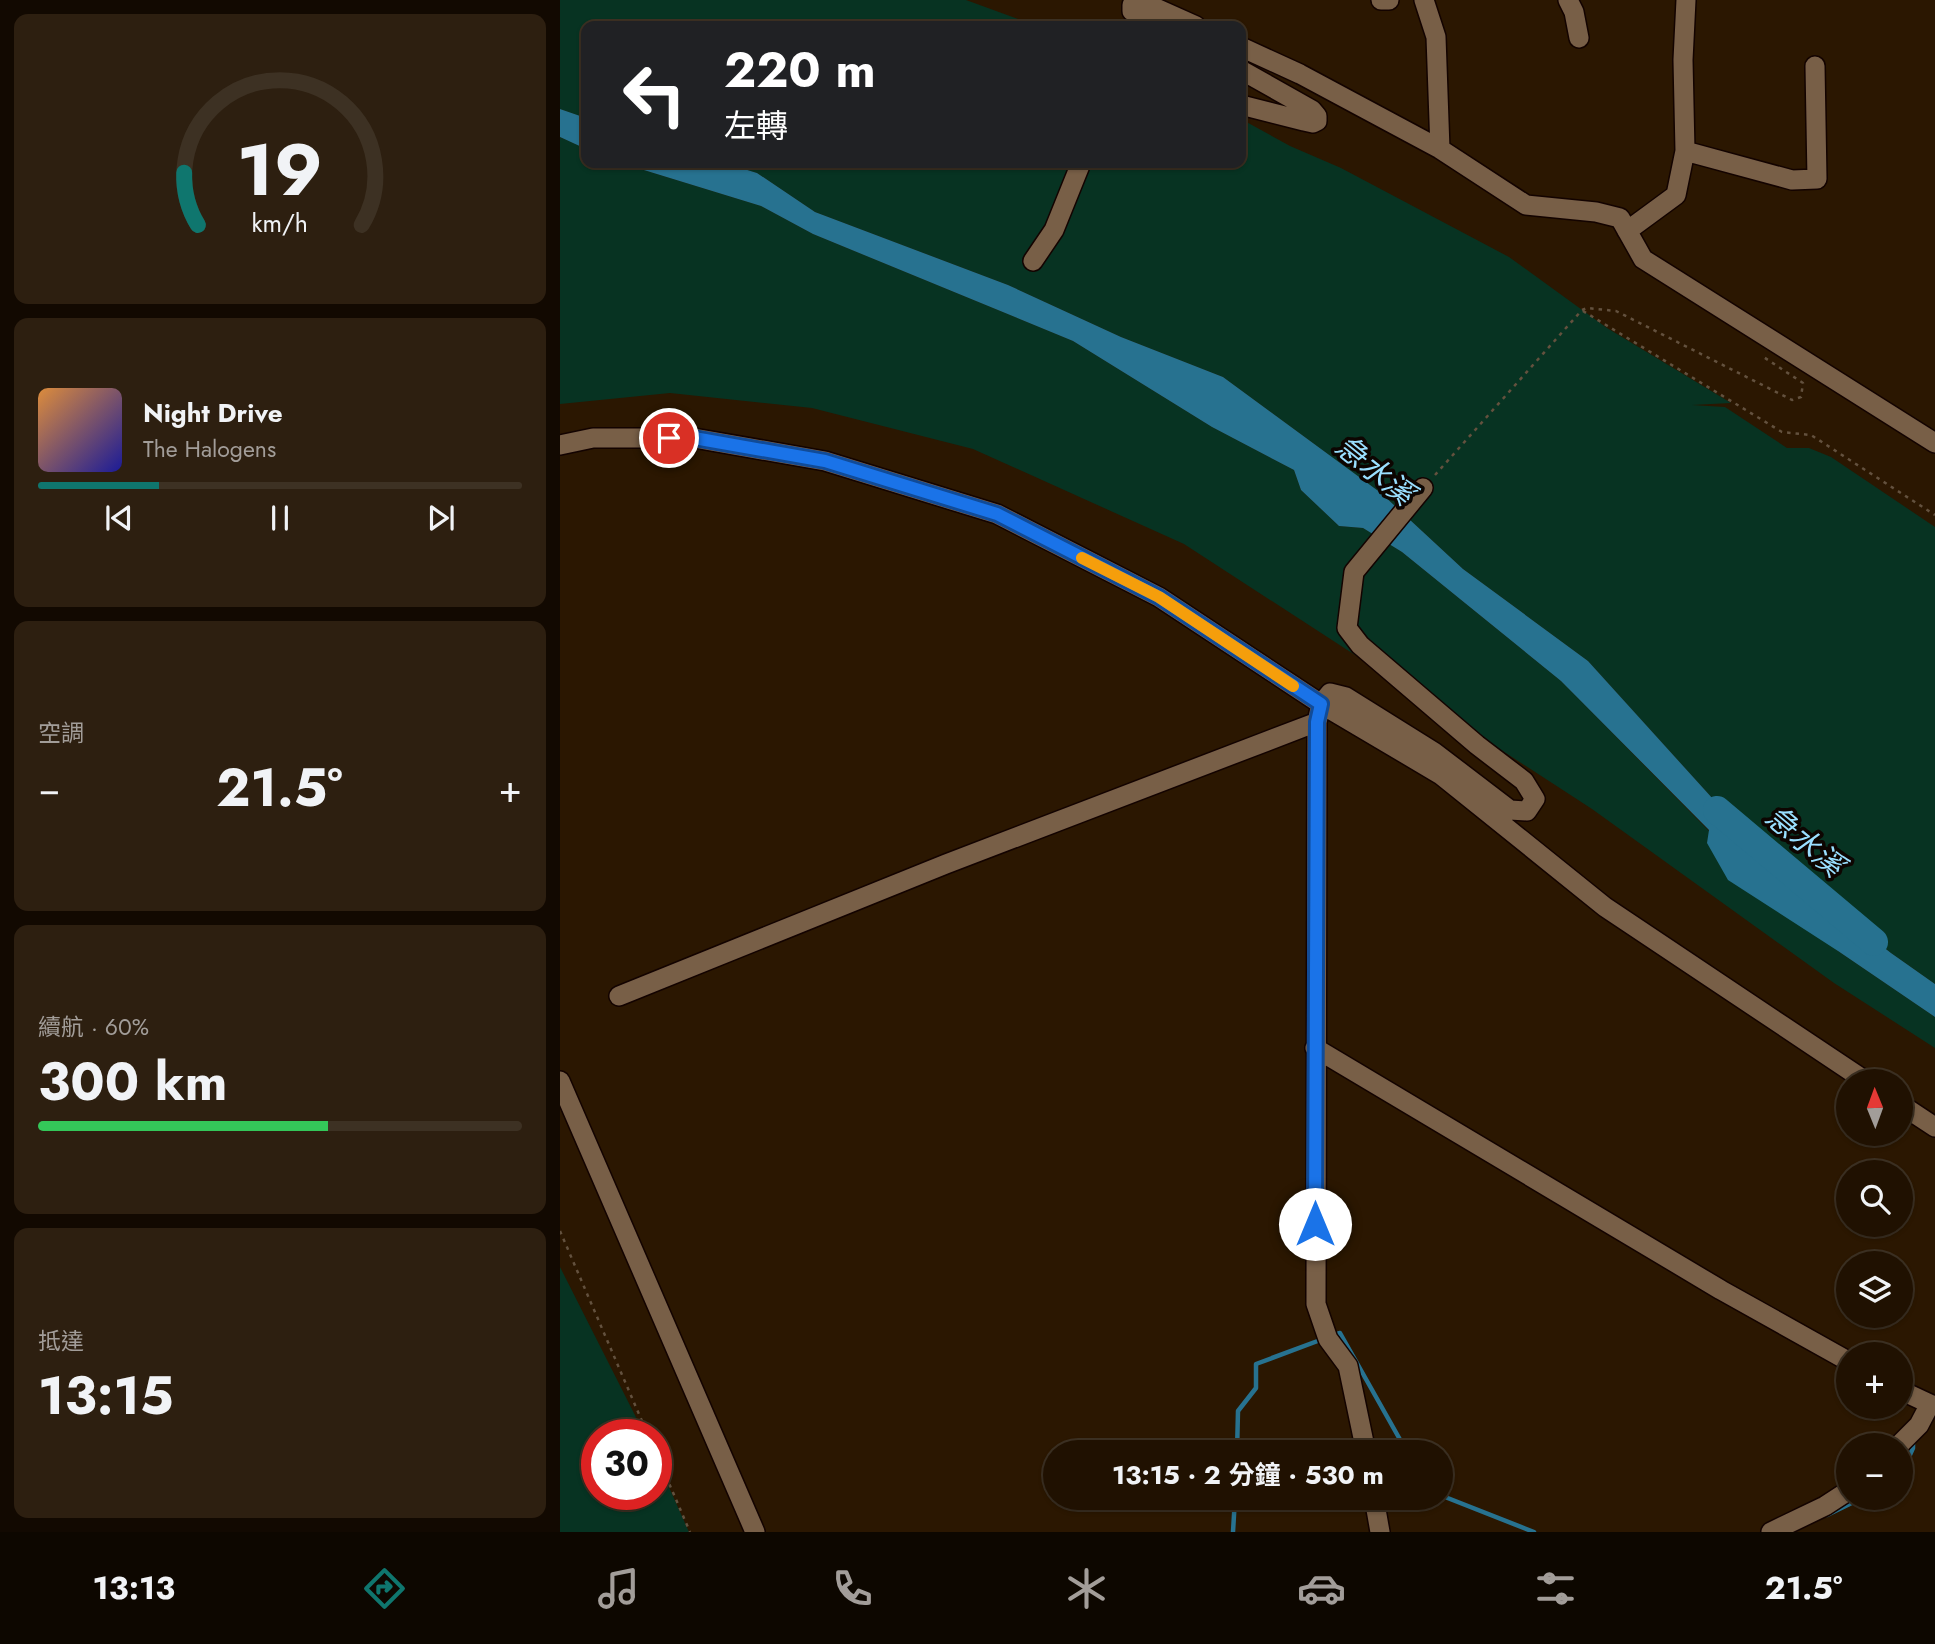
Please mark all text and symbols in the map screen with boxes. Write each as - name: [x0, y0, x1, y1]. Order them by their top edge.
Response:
- text: 220 m: [724, 35, 876, 105]
- icon: left: [609, 49, 700, 140]
- text: 左轉: [724, 103, 788, 149]
- text: 19: [237, 117, 323, 222]
- text: km/h: [252, 205, 308, 241]
- text: Night Drive: [143, 394, 283, 432]
- pin: [639, 408, 699, 468]
- icon: arrive: [650, 419, 688, 457]
- water label: 急水溪: [1326, 425, 1427, 518]
- text: The Halogens: [143, 432, 276, 466]
- icon: previous: [100, 499, 138, 537]
- icon: pause: [261, 499, 299, 537]
- icon: next: [422, 499, 460, 537]
- text: 空調: [38, 716, 84, 750]
- text: 21.5°: [216, 750, 343, 826]
- text: −: [38, 761, 60, 816]
- text: +: [499, 761, 522, 816]
- water label: 急水溪: [1757, 796, 1856, 889]
- text: 續航 · 60%: [38, 1010, 149, 1044]
- text: 300 km: [38, 1044, 227, 1120]
- north arrow: [1836, 1069, 1913, 1146]
- map controls: [1836, 1069, 1913, 1510]
- button: search: [1836, 1160, 1913, 1237]
- position arrow: [1278, 1187, 1352, 1261]
- button: layers: [1836, 1251, 1913, 1328]
- text: 抵達: [38, 1324, 84, 1358]
- button: +: [1836, 1342, 1913, 1419]
- text: 13:15: [38, 1358, 174, 1434]
- speed limit sign: 30: [581, 1419, 672, 1510]
- button: −: [1836, 1433, 1913, 1510]
- text: 13:15 · 2 分鐘 · 530 m: [1112, 1456, 1384, 1494]
- icon: directions: [360, 1564, 409, 1613]
- icon: music: [594, 1564, 643, 1613]
- icon: phone: [828, 1564, 877, 1613]
- icon: climate: [1062, 1564, 1111, 1613]
- icon: car: [1297, 1564, 1346, 1613]
- icon: filters: [1531, 1564, 1580, 1613]
- text: 13:13: [93, 1565, 175, 1611]
- text: 21.5°: [1765, 1565, 1842, 1611]

